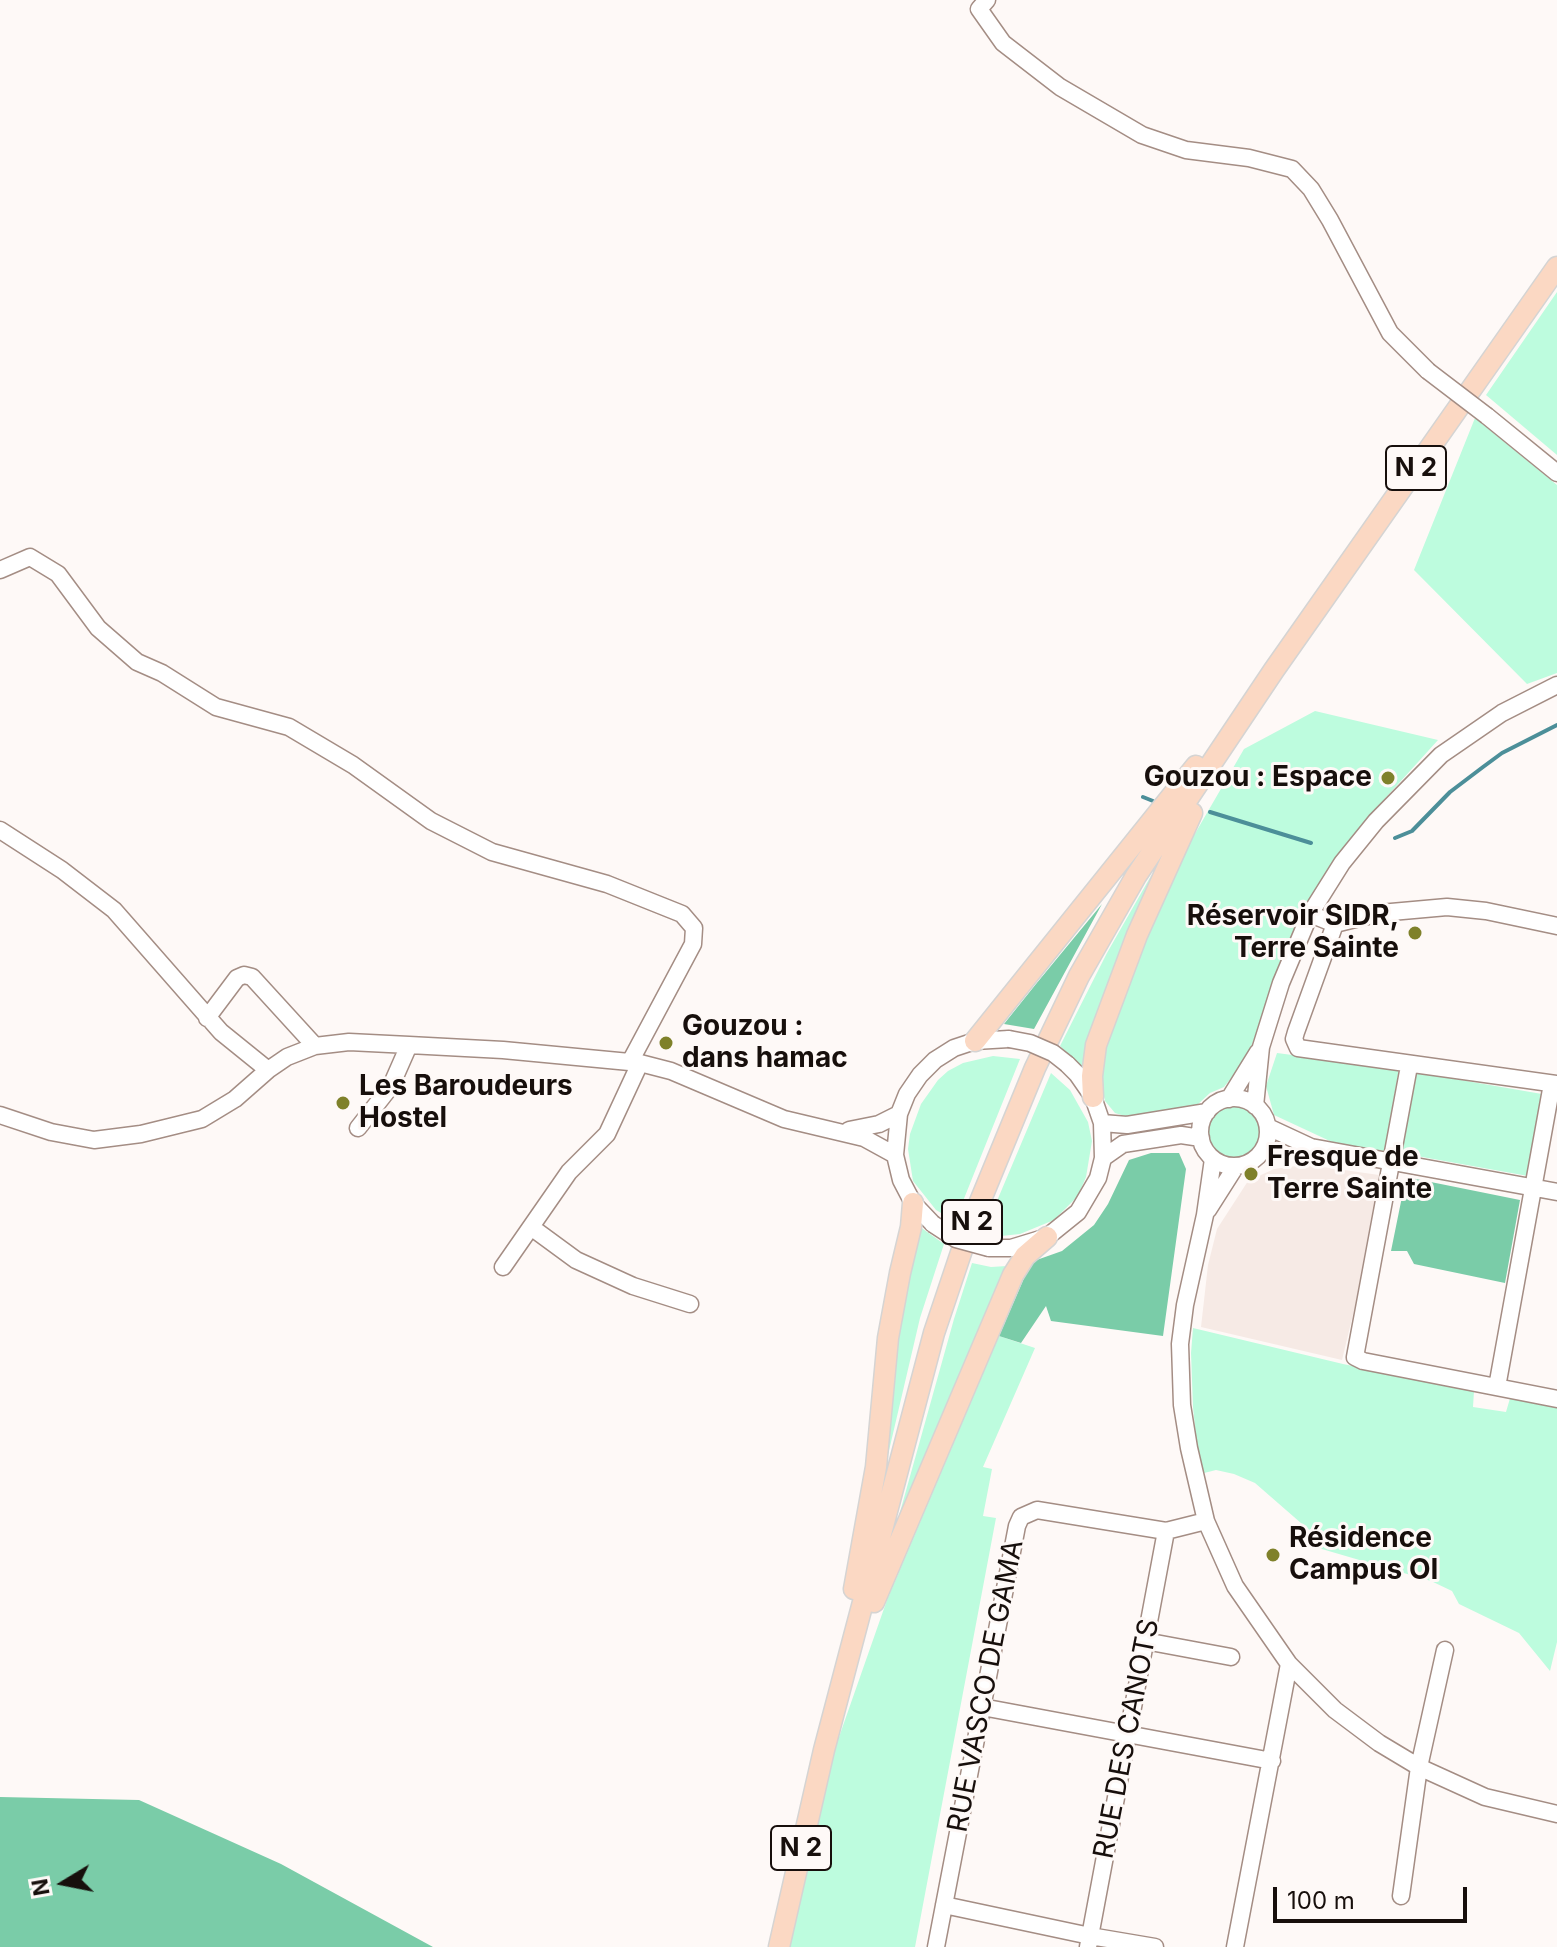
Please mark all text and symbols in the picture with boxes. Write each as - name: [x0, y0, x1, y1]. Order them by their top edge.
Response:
- road number: N 2: [1386, 446, 1446, 490]
- place label: Gouzou : Espace: [1144, 761, 1372, 795]
- marker: Gouzou : Espace: [1379, 769, 1397, 787]
- place label: Réservoir SIDR, Terre Sainte: [1187, 900, 1399, 966]
- marker: Réservoir SIDR, Terre Sainte: [1406, 924, 1424, 942]
- place label: Gouzou : dans hamac: [682, 1010, 848, 1076]
- marker: Gouzou : dans hamac: [657, 1034, 675, 1052]
- place label: Les Baroudeurs Hostel: [359, 1070, 573, 1136]
- marker: Les Baroudeurs Hostel: [334, 1094, 352, 1112]
- place label: Fresque de Terre Sainte: [1267, 1141, 1432, 1207]
- marker: Fresque de Terre Sainte: [1242, 1165, 1260, 1183]
- road number: N 2: [942, 1200, 1002, 1244]
- place label: Résidence Campus OI: [1289, 1522, 1438, 1588]
- street label: RUE VASCO DE GAMA: [941, 1537, 1031, 1835]
- marker: Résidence Campus OI: [1264, 1546, 1282, 1564]
- street label: RUE DES CANOTS: [1087, 1616, 1167, 1862]
- road number: N 2: [771, 1826, 831, 1870]
- north arrow: [24, 1843, 104, 1923]
- scale bar: [1277, 1871, 1471, 1921]
- text: N: [26, 1877, 55, 1898]
- text: 100 m: [1287, 1886, 1355, 1915]

